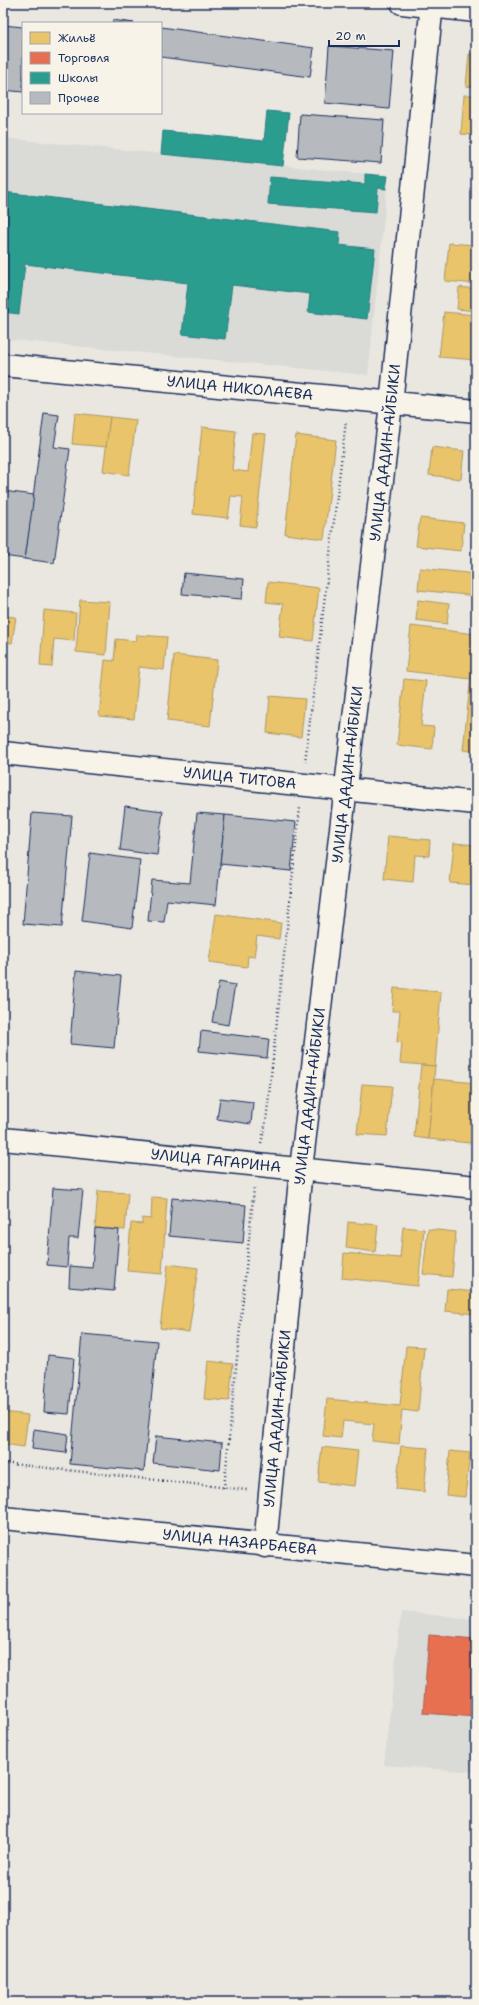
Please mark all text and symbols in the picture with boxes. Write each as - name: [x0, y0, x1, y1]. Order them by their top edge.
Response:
- legend: [22, 22, 162, 114]
- scale bar: [329, 22, 399, 48]
- text: 20 m: [335, 28, 366, 44]
- text: Жильё: [58, 30, 96, 46]
- text: Торговля: [58, 50, 110, 66]
- text: Школы: [58, 70, 98, 86]
- text: Прочее: [58, 90, 100, 106]
- street label: УЛИЦА ДАДИН-АЙБИКИ: [365, 363, 405, 543]
- street label: УЛИЦА НИКОЛАЕВА: [166, 371, 314, 405]
- street label: УЛИЦА ДАДИН-АЙБИКИ: [327, 685, 368, 864]
- street label: УЛИЦА ТИТОВА: [182, 762, 298, 794]
- street label: УЛИЦА ДАДИН-АЙБИКИ: [290, 1006, 330, 1186]
- street label: УЛИЦА ГАГАРИНА: [150, 1144, 282, 1177]
- street label: УЛИЦА ДАДИН-АЙБИКИ: [259, 1329, 296, 1508]
- street label: УЛИЦА НАЗАРБАЕВА: [161, 1524, 318, 1560]

